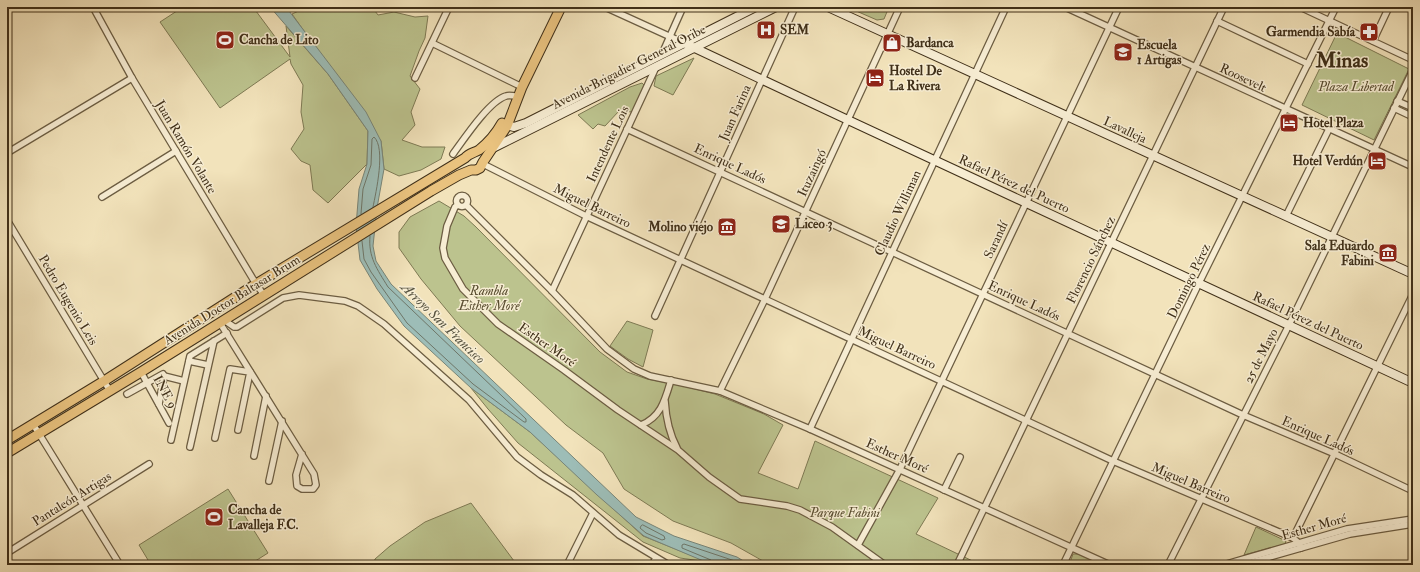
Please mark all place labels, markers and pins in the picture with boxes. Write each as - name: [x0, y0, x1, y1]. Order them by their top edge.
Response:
- hospital icon: SEM: [755, 19, 777, 41]
- pharmacy icon: Garmendia Sabía: [1358, 21, 1380, 43]
- place label: SEM: [780, 22, 810, 38]
- place label: Garmendia Sabía: [1266, 24, 1356, 40]
- sports icon: Cancha de Lito: [214, 29, 236, 51]
- place label: Cancha de Lito: [239, 32, 319, 48]
- shop icon: Bardanca: [881, 32, 903, 54]
- place label: Bardanca: [906, 35, 954, 51]
- place label: Escuela 1 Artigas: [1137, 37, 1182, 69]
- school or university icon: Escuela 1 Artigas: [1112, 41, 1134, 63]
- place label: Hostel De La Rivera: [889, 63, 942, 94]
- hotel icon: Hostel De La Rivera: [864, 67, 886, 89]
- hotel icon: Hotel Plaza: [1278, 112, 1300, 134]
- place label: Hotel Plaza: [1303, 115, 1364, 131]
- hotel icon: Hotel Verdún: [1366, 150, 1388, 172]
- place label: Hotel Verdún: [1292, 153, 1363, 169]
- school or university icon: Liceo 3: [770, 213, 792, 235]
- museum icon: Molino viejo: [716, 216, 738, 238]
- place label: Liceo 3: [795, 216, 832, 232]
- place label: Molino viejo: [647, 219, 714, 235]
- place label: Sala Eduardo Fabini: [1305, 238, 1375, 269]
- museum icon: Sala Eduardo Fabini: [1377, 242, 1399, 264]
- place label: Cancha de Lavalleja F.C.: [228, 502, 299, 533]
- sports icon: Cancha de Lavalleja F.C.: [203, 506, 225, 528]

